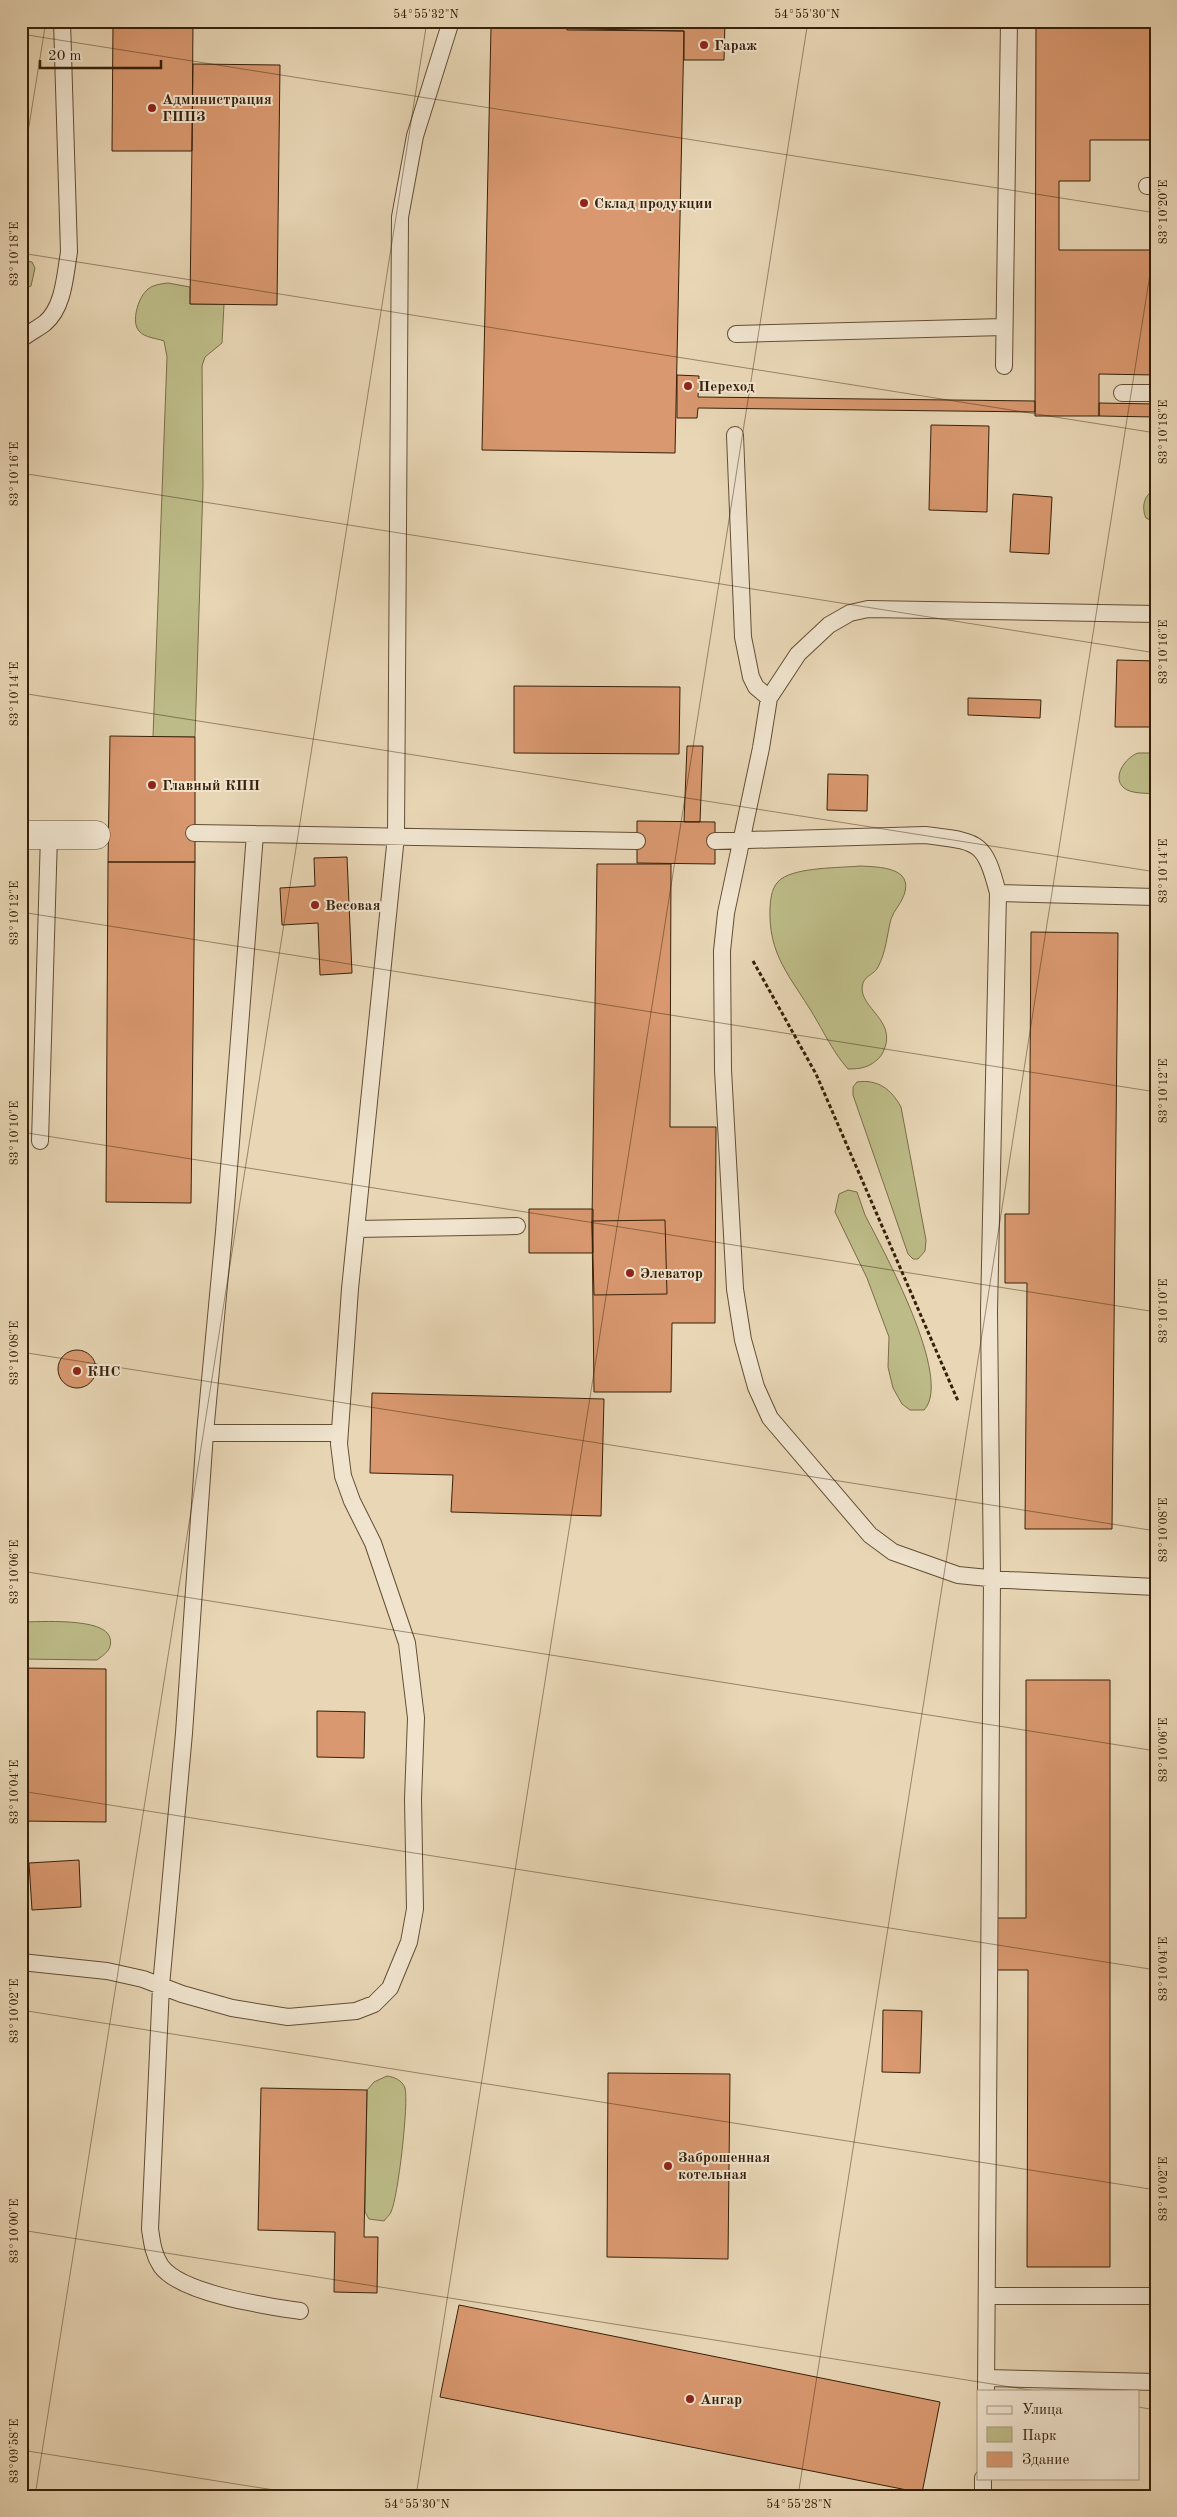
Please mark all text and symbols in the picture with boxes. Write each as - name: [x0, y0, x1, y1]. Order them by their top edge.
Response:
- text: 54°55'32"N: [393, 8, 459, 21]
- text: 54°55'30"N: [774, 8, 840, 21]
- scale bar: [40, 38, 161, 70]
- marker: Гараж: [698, 39, 710, 51]
- place label: Гараж: [714, 39, 757, 54]
- text: 20 m: [48, 49, 82, 64]
- place label: Администрация ГППЗ: [162, 93, 272, 125]
- marker: Администрация ГППЗ: [146, 102, 158, 114]
- text: 83°10'20"E: [1158, 180, 1170, 244]
- marker: Склад продукции: [578, 197, 590, 209]
- place label: Склад продукции: [594, 197, 712, 212]
- text: 83°10'18"E: [9, 222, 21, 286]
- marker: Переход: [682, 380, 694, 392]
- place label: Переход: [698, 380, 755, 395]
- text: 83°10'18"E: [1158, 400, 1170, 464]
- text: 83°10'16"E: [9, 442, 21, 506]
- text: 83°10'16"E: [1158, 620, 1170, 684]
- text: 83°10'14"E: [9, 662, 21, 726]
- marker: Главный КПП: [146, 779, 158, 791]
- place label: Главный КПП: [162, 779, 260, 794]
- text: 83°10'14"E: [1158, 839, 1170, 903]
- text: 83°10'12"E: [9, 881, 21, 945]
- marker: Весовая: [309, 899, 321, 911]
- place label: Весовая: [325, 899, 380, 914]
- text: 83°10'12"E: [1158, 1059, 1170, 1123]
- text: 83°10'10"E: [9, 1101, 21, 1165]
- marker: Элеватор: [624, 1267, 636, 1279]
- place label: Элеватор: [640, 1267, 703, 1282]
- text: 83°10'10"E: [1158, 1279, 1170, 1343]
- text: 83°10'08"E: [9, 1321, 21, 1385]
- marker: КНС: [71, 1365, 83, 1377]
- place label: КНС: [87, 1365, 120, 1380]
- text: 83°10'08"E: [1158, 1498, 1170, 1562]
- text: 83°10'06"E: [9, 1540, 21, 1604]
- text: 83°10'06"E: [1158, 1718, 1170, 1782]
- text: 83°10'04"E: [9, 1760, 21, 1824]
- text: 83°10'04"E: [1158, 1937, 1170, 2001]
- text: 83°10'02"E: [9, 1979, 21, 2043]
- place label: Заброшенная котельная: [678, 2151, 770, 2183]
- text: 83°10'02"E: [1158, 2157, 1170, 2221]
- marker: Заброшенная котельная: [662, 2160, 674, 2172]
- text: 83°10'00"E: [9, 2199, 21, 2263]
- legend: [977, 2390, 1140, 2480]
- marker: Ангар: [684, 2393, 696, 2405]
- place label: Ангар: [700, 2393, 742, 2408]
- text: Улица: [1022, 2403, 1063, 2418]
- text: 83°09'58"E: [8, 2419, 21, 2483]
- text: Парк: [1022, 2429, 1057, 2444]
- text: Здание: [1022, 2453, 1069, 2468]
- text: 54°55'30"N: [384, 2498, 450, 2511]
- text: 54°55'28"N: [766, 2498, 832, 2511]

